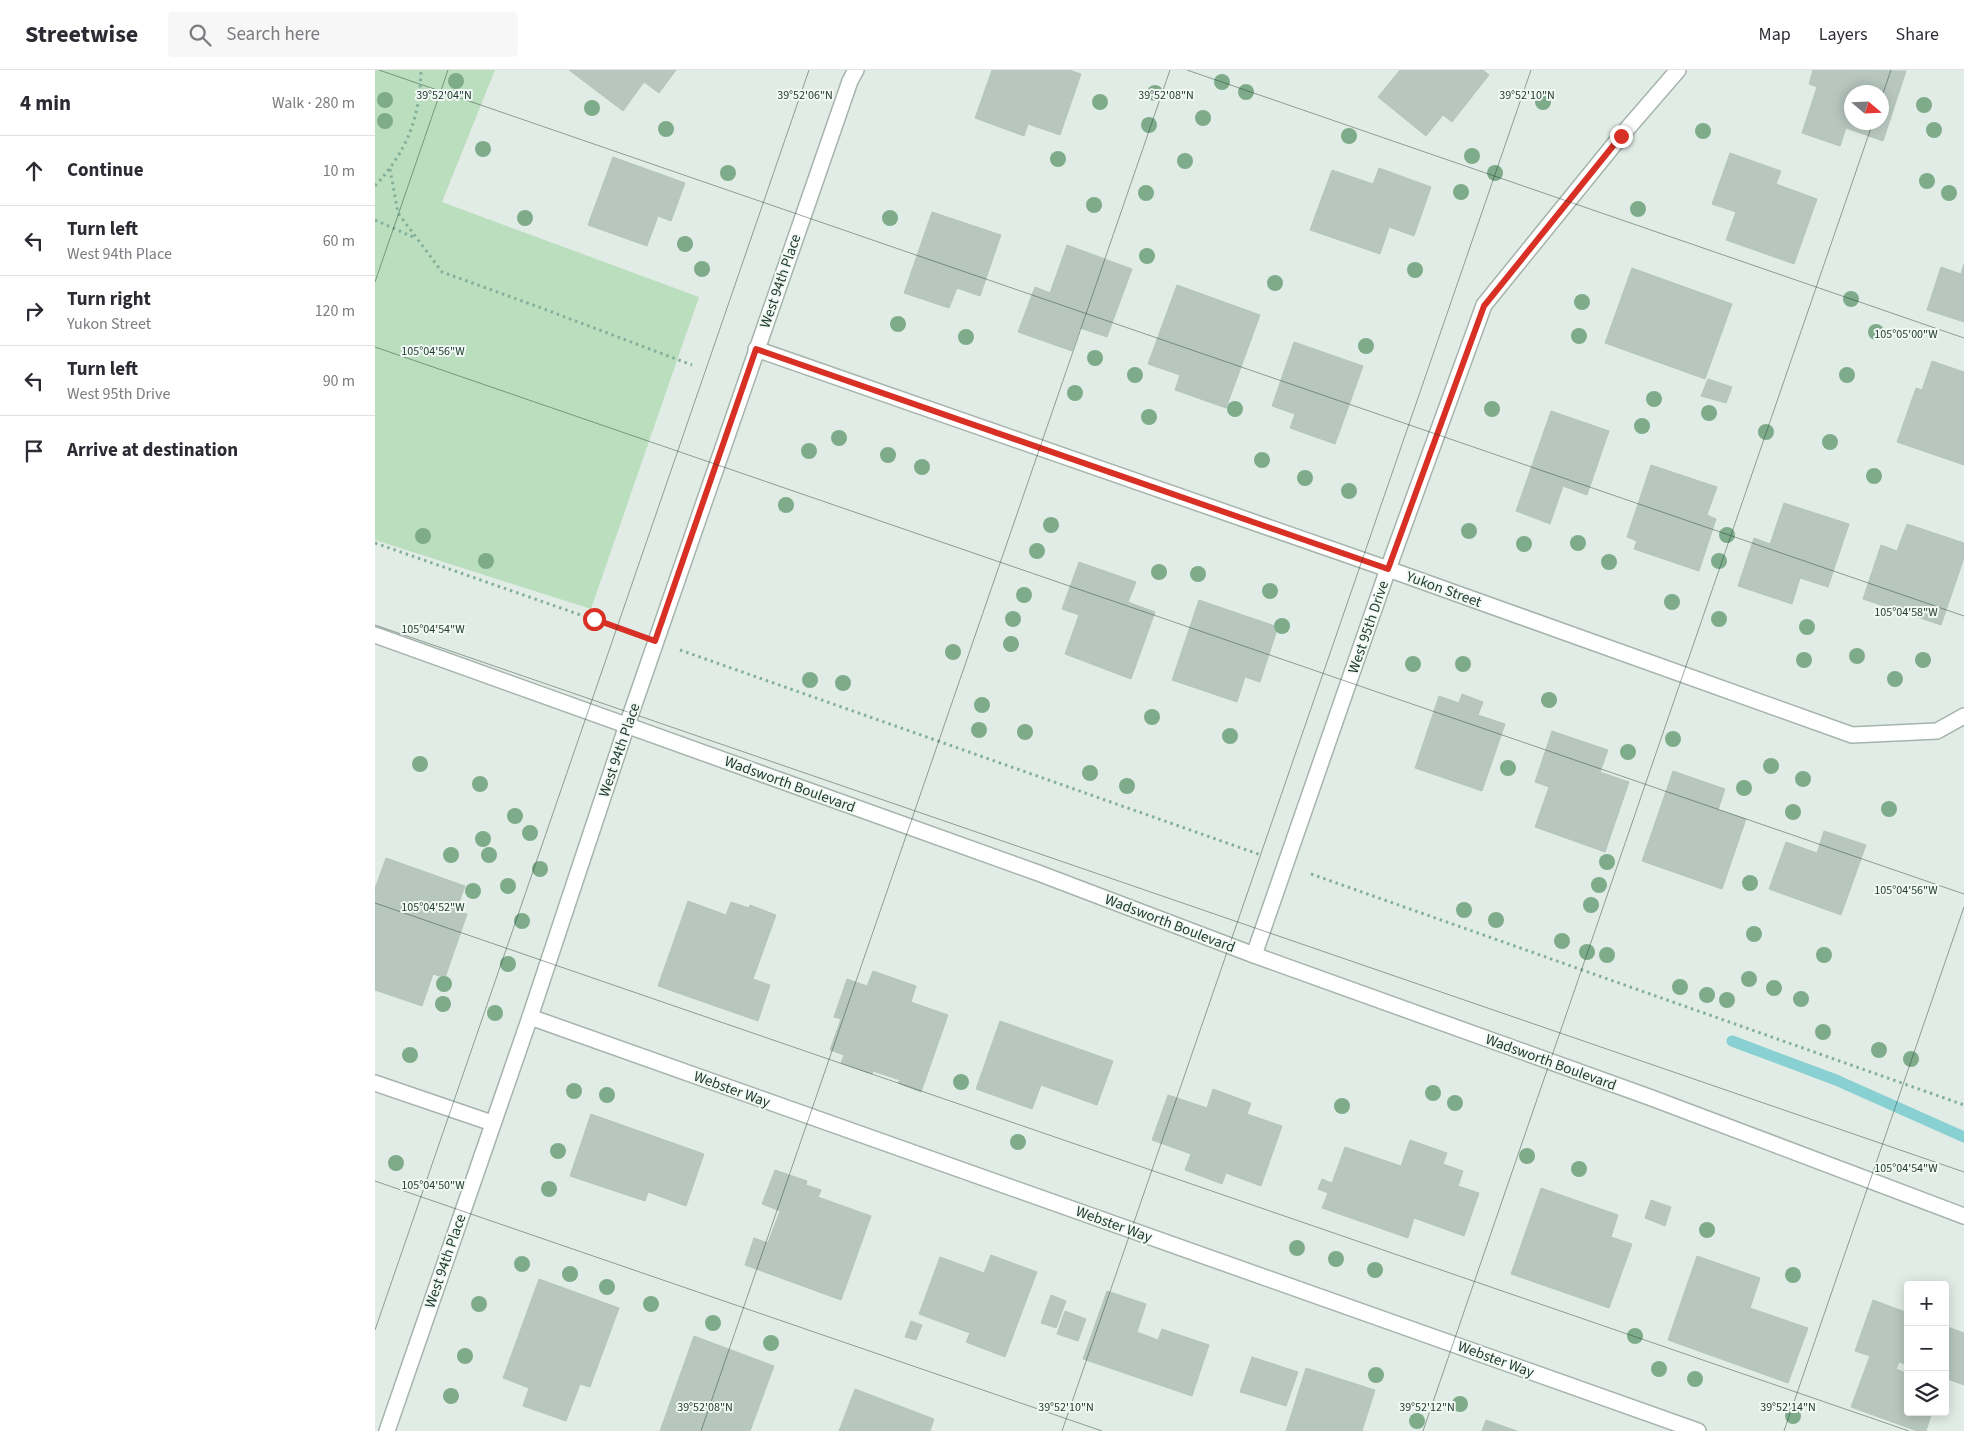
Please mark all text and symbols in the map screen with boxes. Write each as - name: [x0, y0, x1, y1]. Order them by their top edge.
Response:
- search box: [168, 12, 518, 57]
- text: Streetwise: [25, 17, 138, 52]
- icon: search: [186, 21, 214, 49]
- text: Search here: [226, 21, 320, 48]
- text: Map: [1759, 22, 1791, 47]
- text: Layers: [1819, 22, 1868, 47]
- text: Share: [1896, 22, 1939, 47]
- north arrow: [1844, 85, 1889, 130]
- text: 39°52'04"N: [416, 87, 472, 104]
- text: 39°52'06"N: [777, 87, 833, 104]
- text: 39°52'08"N: [1138, 87, 1194, 104]
- text: 39°52'10"N: [1499, 87, 1555, 104]
- text: 4 min: [20, 88, 71, 118]
- text: Walk · 280 m: [272, 92, 355, 114]
- route end: [1610, 125, 1633, 148]
- icon: ahead: [20, 157, 48, 185]
- text: Continue: [67, 157, 144, 184]
- text: 10 m: [323, 160, 355, 182]
- text: Turn left: [67, 216, 138, 243]
- icon: left: [20, 227, 48, 255]
- text: 60 m: [323, 230, 355, 252]
- street label: West 94th Place: [755, 231, 806, 331]
- text: West 94th Place: [67, 243, 172, 265]
- text: Turn right: [67, 286, 151, 313]
- icon: right: [20, 297, 48, 325]
- text: 120 m: [315, 300, 355, 322]
- text: Yukon Street: [67, 313, 151, 335]
- text: 105°05'00"W: [1874, 326, 1938, 343]
- text: 105°04'56"W: [401, 343, 465, 360]
- text: Turn left: [67, 356, 138, 383]
- icon: left: [20, 367, 48, 395]
- text: 90 m: [323, 370, 355, 392]
- text: West 95th Drive: [67, 383, 170, 405]
- icon: arrive: [20, 437, 48, 465]
- text: Arrive at destination: [67, 437, 238, 464]
- street label: Yukon Street: [1402, 566, 1484, 613]
- street label: West 95th Drive: [1343, 578, 1394, 676]
- text: 105°04'58"W: [1874, 604, 1938, 621]
- route start: [583, 608, 606, 631]
- text: 105°04'54"W: [401, 621, 465, 638]
- street label: West 94th Place: [594, 700, 645, 800]
- street label: Wadsworth Boulevard: [721, 751, 858, 818]
- text: 105°04'56"W: [1874, 882, 1938, 899]
- street label: Wadsworth Boulevard: [1102, 889, 1238, 958]
- text: 105°04'52"W: [401, 899, 465, 916]
- street label: Wadsworth Boulevard: [1482, 1029, 1619, 1096]
- street label: Webster Way: [691, 1066, 773, 1113]
- text: 105°04'54"W: [1874, 1160, 1938, 1177]
- text: 105°04'50"W: [401, 1177, 465, 1194]
- street label: Webster Way: [1073, 1201, 1155, 1248]
- street label: West 94th Place: [420, 1211, 471, 1311]
- map controls: [1904, 1281, 1949, 1416]
- button: +: [1904, 1281, 1949, 1326]
- button: −: [1904, 1326, 1949, 1371]
- street label: Webster Way: [1455, 1336, 1537, 1383]
- button: layers: [1904, 1371, 1949, 1416]
- text: 39°52'08"N: [677, 1399, 733, 1416]
- text: 39°52'10"N: [1038, 1399, 1094, 1416]
- text: 39°52'12"N: [1399, 1399, 1455, 1416]
- text: 39°52'14"N: [1760, 1399, 1816, 1416]

